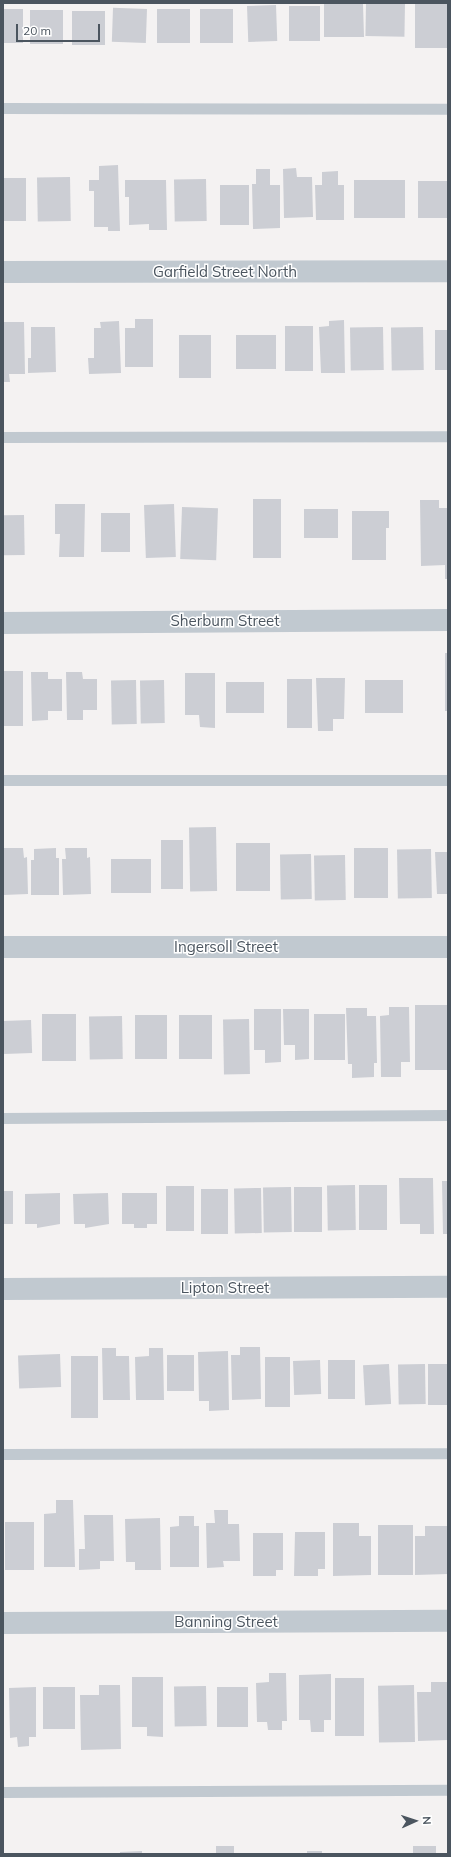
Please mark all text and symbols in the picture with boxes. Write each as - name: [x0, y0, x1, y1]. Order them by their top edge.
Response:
- scale bar: [18, 16, 102, 42]
- text: 20 m: [23, 23, 51, 38]
- street label: Garfield Street North: [153, 263, 297, 281]
- street label: Sherburn Street: [170, 612, 280, 630]
- street label: Ingersoll Street: [174, 938, 278, 956]
- street label: Lipton Street: [181, 1279, 269, 1297]
- street label: Banning Street: [174, 1613, 278, 1631]
- north arrow: [395, 1801, 435, 1841]
- text: N: [420, 1816, 434, 1825]

